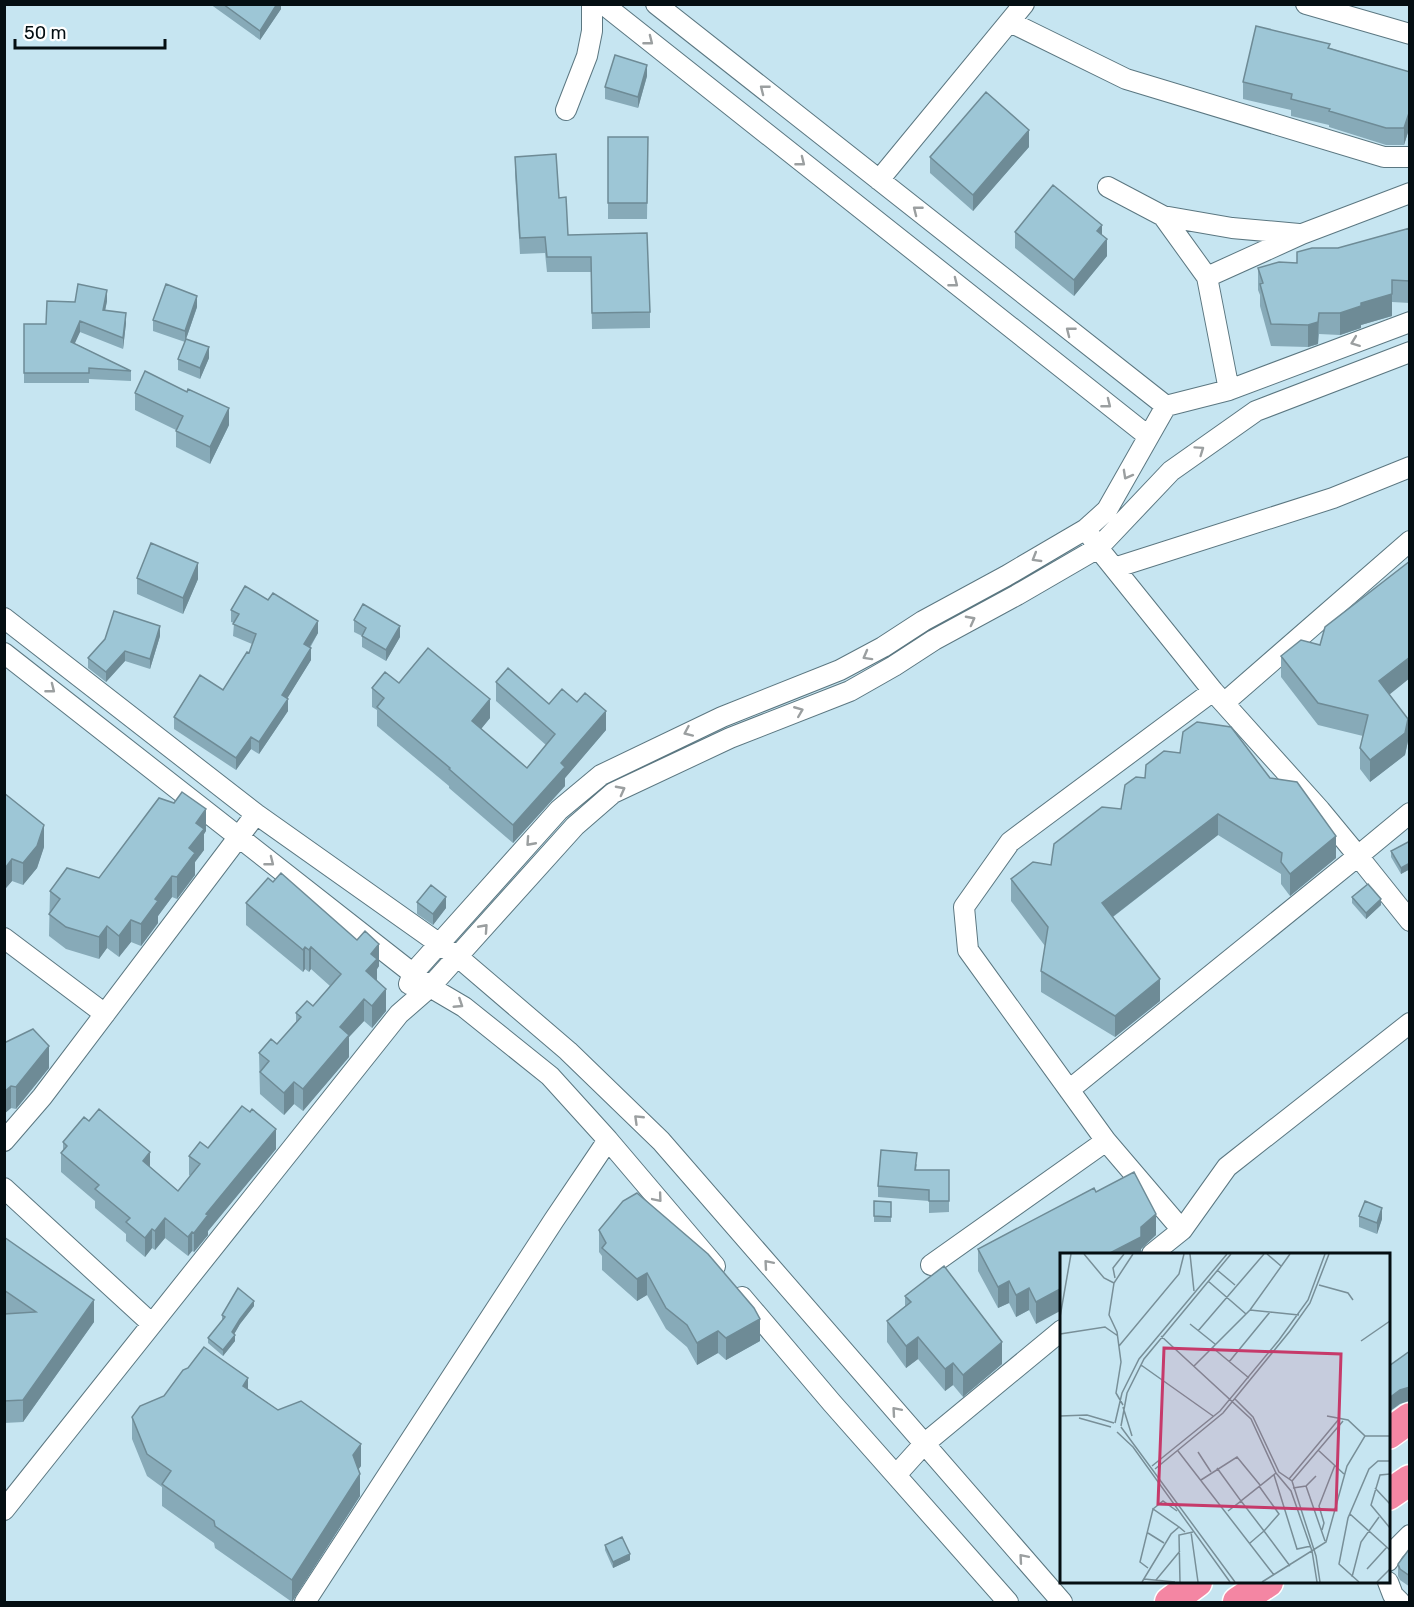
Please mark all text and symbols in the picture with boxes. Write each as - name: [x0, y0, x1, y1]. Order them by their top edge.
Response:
- scale bar: [15, 12, 165, 50]
- text: 50 m: [24, 22, 67, 44]
- one-way arrow: [642, 33, 653, 44]
- one-way arrow: [760, 86, 771, 97]
- one-way arrow: [795, 154, 806, 165]
- one-way arrow: [913, 207, 924, 218]
- one-way arrow: [948, 276, 959, 287]
- one-way arrow: [1066, 327, 1077, 338]
- one-way arrow: [1350, 335, 1361, 348]
- one-way arrow: [1100, 397, 1111, 408]
- one-way arrow: [1194, 446, 1205, 457]
- one-way arrow: [1123, 469, 1134, 479]
- one-way arrow: [1032, 551, 1042, 563]
- one-way arrow: [965, 616, 976, 627]
- one-way arrow: [863, 649, 873, 660]
- one-way arrow: [44, 682, 55, 693]
- one-way arrow: [793, 706, 804, 718]
- one-way arrow: [683, 725, 694, 737]
- one-way arrow: [615, 786, 625, 797]
- one-way arrow: [526, 836, 537, 846]
- one-way arrow: [263, 854, 274, 865]
- one-way arrow: [477, 924, 488, 934]
- one-way arrow: [453, 997, 463, 1009]
- one-way arrow: [634, 1115, 645, 1126]
- one-way arrow: [651, 1191, 662, 1202]
- inset map: [1060, 1253, 1390, 1583]
- one-way arrow: [764, 1260, 775, 1271]
- one-way arrow: [892, 1407, 903, 1418]
- one-way arrow: [1019, 1554, 1030, 1565]

